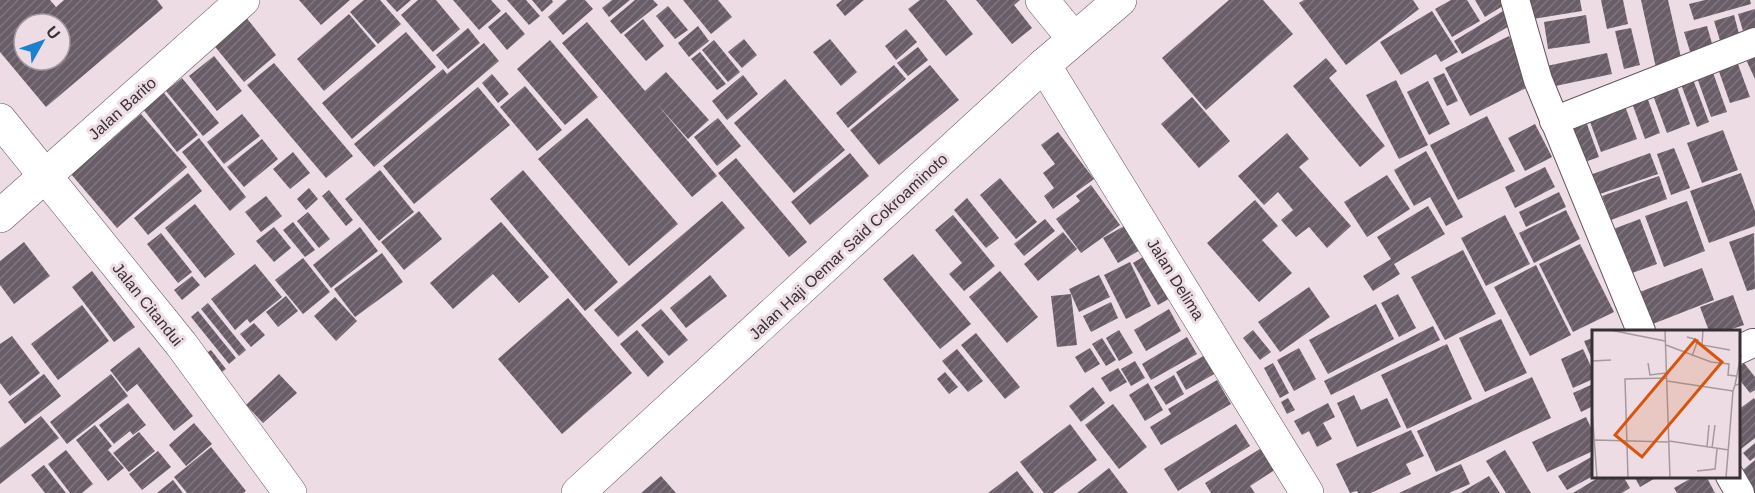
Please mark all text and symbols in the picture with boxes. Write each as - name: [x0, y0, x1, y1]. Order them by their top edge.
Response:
- north arrow: [12, 12, 72, 72]
- text: U: [43, 23, 63, 43]
- street label: Jalan Barito: [85, 74, 159, 143]
- street label: Jalan Haji Oemar Said Cokroaminoto: [746, 150, 951, 343]
- street label: Jalan Delima: [1144, 236, 1207, 323]
- street label: Jalan Citandui: [109, 260, 186, 349]
- inset map: [1592, 330, 1740, 478]

